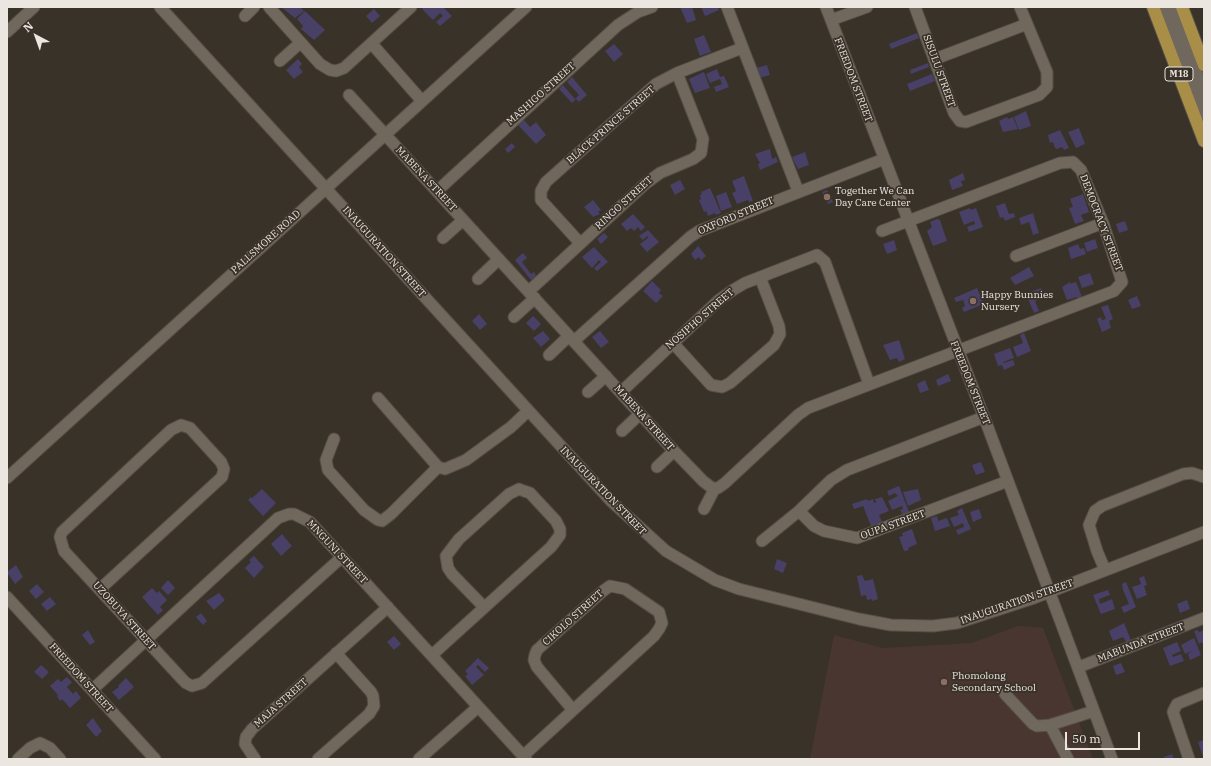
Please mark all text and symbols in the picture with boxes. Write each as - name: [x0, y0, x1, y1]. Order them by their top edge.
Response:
- north arrow: [16, 16, 56, 56]
- text: N: [20, 19, 36, 35]
- street label: SISULU STREET: [920, 33, 958, 109]
- street label: FREEDOM STREET: [831, 36, 875, 124]
- street label: MASHIGO STREET: [504, 60, 578, 128]
- road number: M18: [1165, 67, 1193, 81]
- street label: BLACK PRINCE STREET: [564, 83, 658, 167]
- street label: MABENA STREET: [393, 144, 459, 214]
- street label: DEMOCRACY STREET: [1077, 173, 1125, 273]
- street label: RINGO STREET: [593, 174, 655, 232]
- place label: Together We Can Day Care Center: [835, 185, 914, 208]
- marker: Together We Can Day Care Center: [822, 192, 832, 202]
- street label: OXFORD STREET: [696, 195, 776, 237]
- street label: INAUGURATION STREET: [340, 204, 428, 300]
- street label: PALLSMORE ROAD: [229, 208, 303, 276]
- street label: NOSIPHO STREET: [664, 286, 736, 352]
- place label: Happy Bunnies Nursery: [981, 289, 1053, 312]
- marker: Happy Bunnies Nursery: [968, 296, 978, 306]
- street label: FREEDOM STREET: [948, 339, 992, 427]
- street label: MABENA STREET: [611, 383, 677, 453]
- street label: INAUGURATION STREET: [558, 444, 648, 538]
- street label: OUPA STREET: [859, 508, 927, 542]
- street label: MNGUNI STREET: [304, 518, 370, 586]
- street label: INAUGURATION STREET: [959, 577, 1075, 627]
- street label: UZOBUYA STREET: [90, 579, 158, 653]
- street label: CIKOLO STREET: [540, 588, 606, 648]
- street label: MABUNDA STREET: [1096, 621, 1186, 665]
- street label: FREEDOM STREET: [47, 641, 115, 715]
- place label: Phomolong Secondary School: [952, 670, 1036, 694]
- street label: MAJA STREET: [252, 676, 310, 730]
- marker: Phomolong Secondary School: [939, 677, 949, 687]
- scale bar: [1067, 724, 1142, 750]
- text: 50 m: [1072, 731, 1101, 746]

